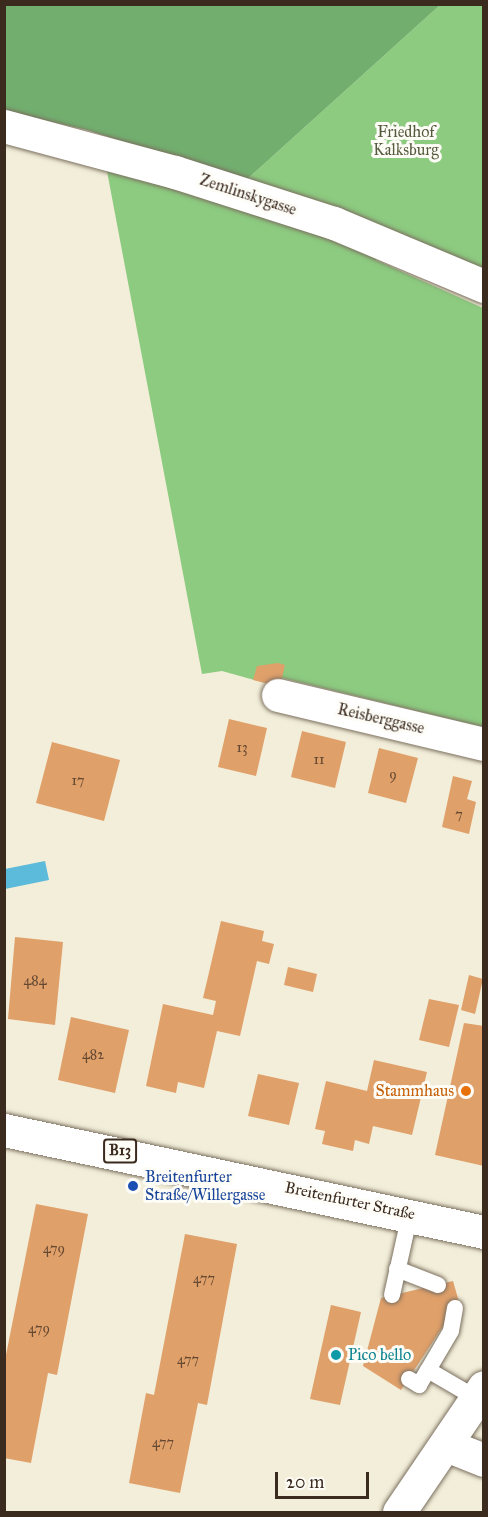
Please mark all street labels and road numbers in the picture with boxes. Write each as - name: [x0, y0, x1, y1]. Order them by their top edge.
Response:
- street label: Zemlinskygasse: [197, 170, 299, 220]
- street label: Reisberggasse: [336, 700, 426, 738]
- road number: B13: [102, 1139, 138, 1163]
- street label: Breitenfurter Straße: [283, 1178, 417, 1224]

